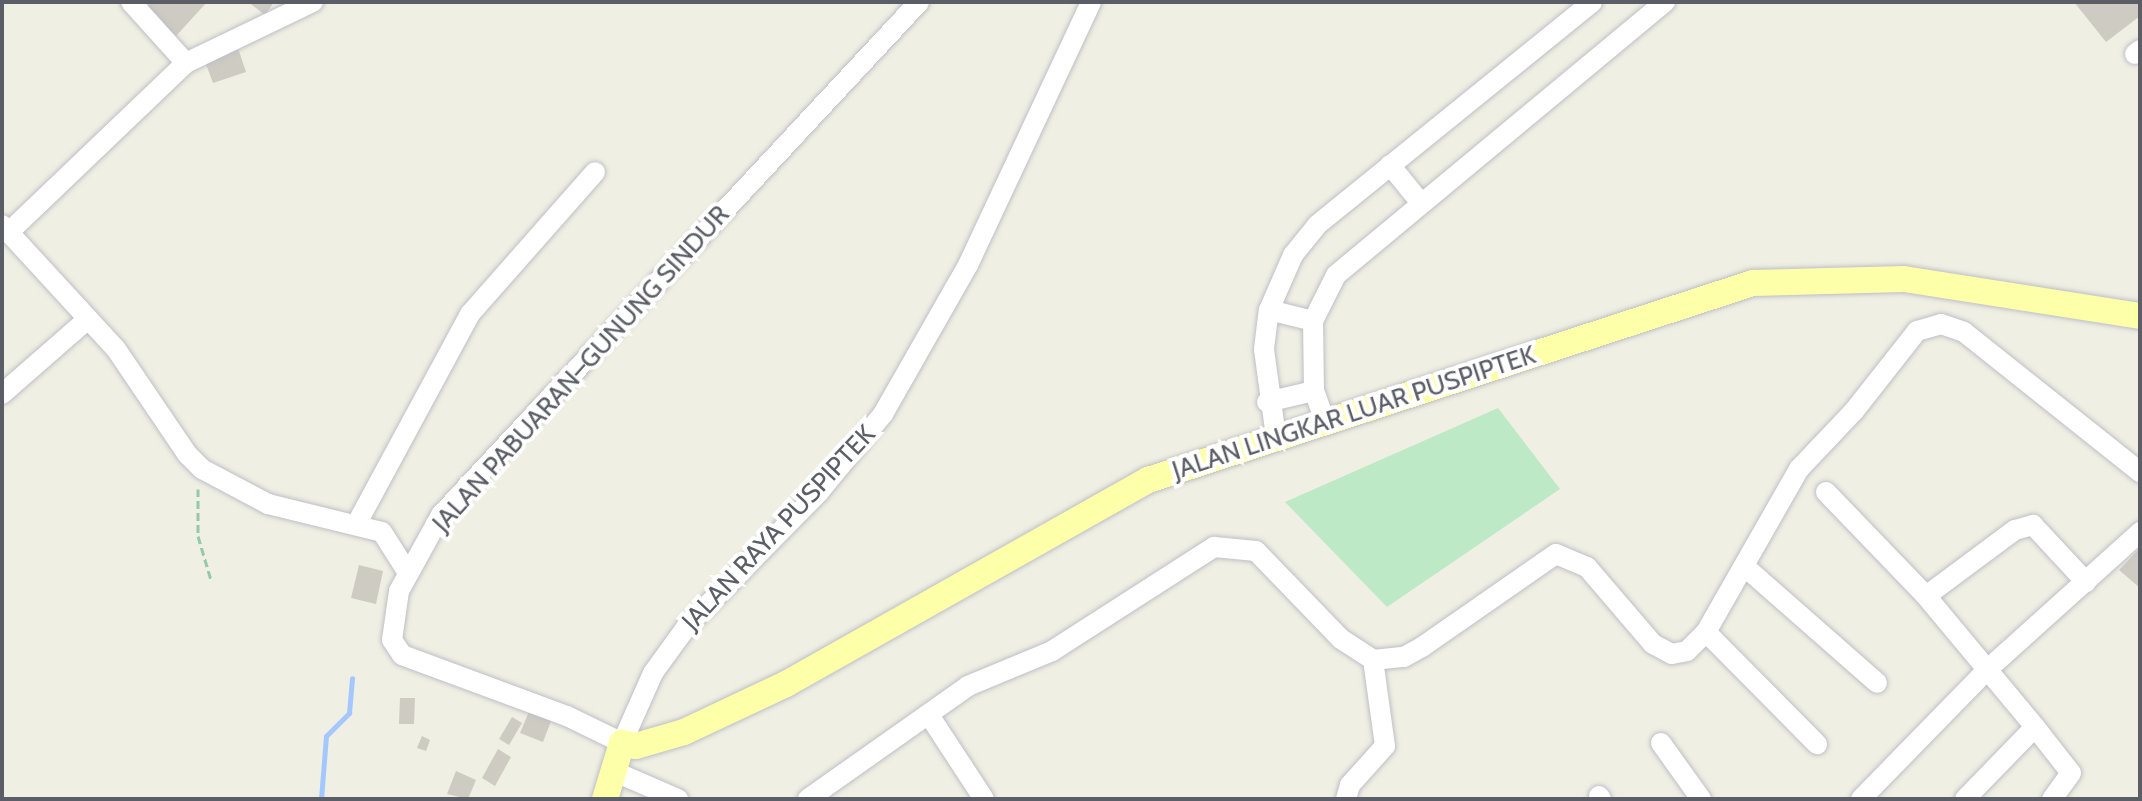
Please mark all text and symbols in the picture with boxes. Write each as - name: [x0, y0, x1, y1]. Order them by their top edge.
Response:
- street label: JALAN PABUARAN–GUNUNG SINDUR: [426, 199, 736, 539]
- street label: JALAN LINGKAR LUAR PUSPIPTEK: [1168, 339, 1540, 487]
- street label: JALAN RAYA PUSPIPTEK: [676, 419, 882, 637]

